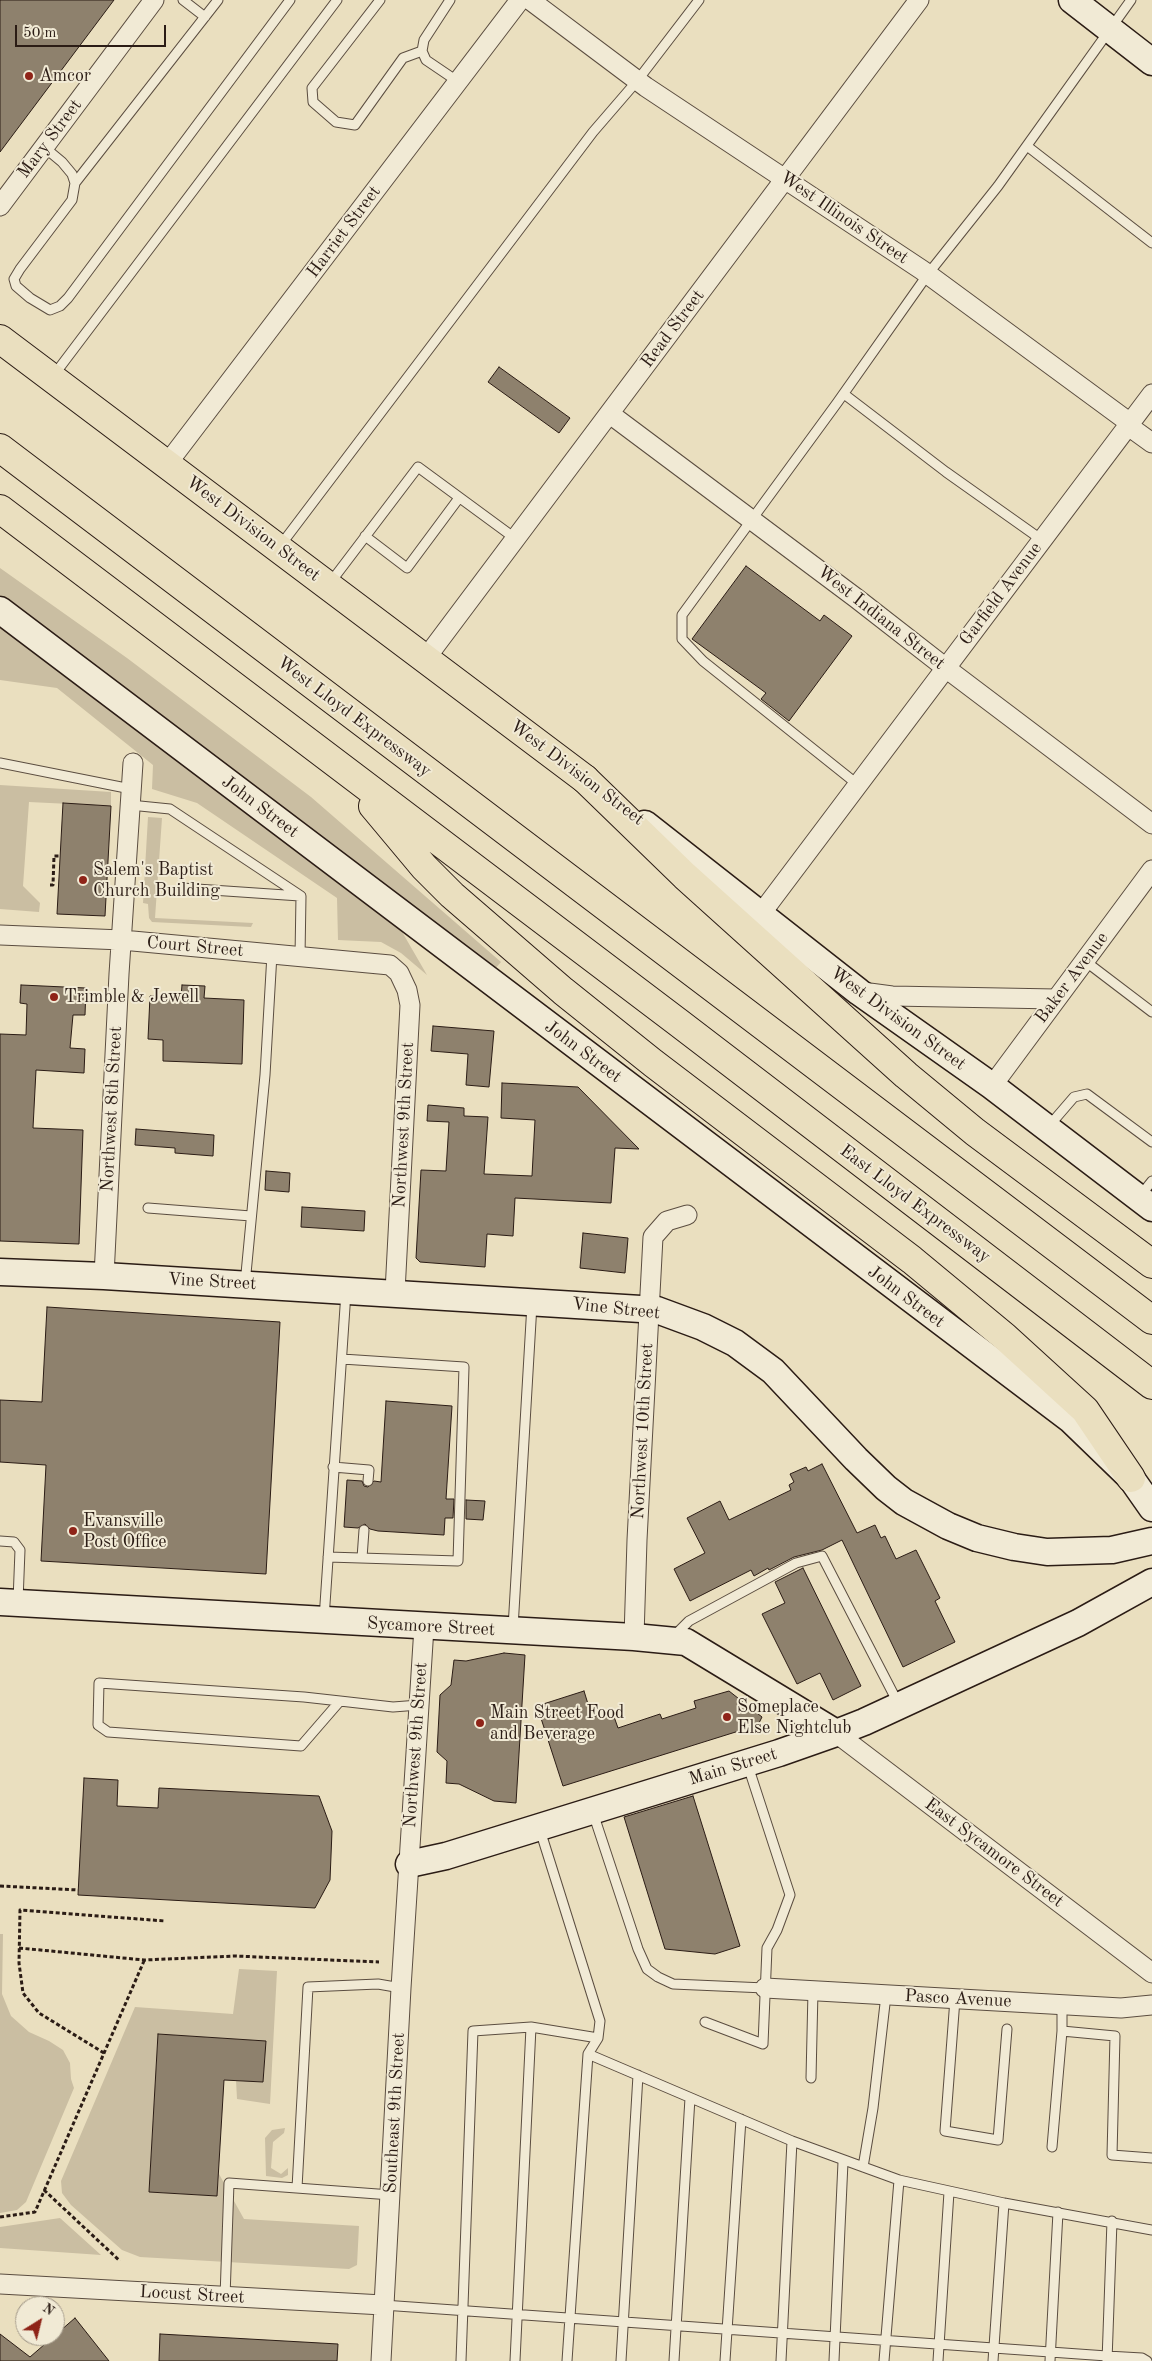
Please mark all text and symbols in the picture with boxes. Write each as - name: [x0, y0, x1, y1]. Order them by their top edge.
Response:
- scale bar: [18, 15, 169, 47]
- text: 50 m: [23, 26, 57, 41]
- place label: Amcor: [39, 65, 91, 87]
- marker: Amcor: [23, 70, 35, 82]
- street label: Mary Street: [13, 95, 87, 183]
- street label: West Illinois Street: [776, 167, 912, 269]
- street label: Harriet Street: [302, 182, 386, 282]
- street label: Read Street: [637, 286, 709, 372]
- street label: West Division Street: [182, 472, 324, 586]
- street label: Garfield Avenue: [955, 538, 1047, 650]
- street label: West Indiana Street: [813, 561, 949, 675]
- street label: West Lloyd Expressway: [273, 652, 435, 782]
- street label: West Division Street: [506, 716, 648, 830]
- street label: John Street: [217, 771, 303, 843]
- place label: Salem's Baptist Church Building: [93, 859, 220, 902]
- marker: Salem's Baptist Church Building: [77, 874, 89, 886]
- street label: Baker Avenue: [1031, 928, 1113, 1028]
- street label: Court Street: [146, 932, 244, 962]
- street label: West Division Street: [826, 963, 970, 1075]
- place label: Trimble & Jewell: [64, 986, 199, 1008]
- marker: Trimble & Jewell: [48, 991, 60, 1003]
- street label: John Street: [540, 1016, 626, 1088]
- street label: Northwest 8th Street: [97, 1026, 127, 1192]
- street label: Northwest 9th Street: [389, 1042, 419, 1208]
- street label: East Lloyd Expressway: [835, 1140, 995, 1268]
- street label: John Street: [863, 1261, 949, 1333]
- street label: Vine Street: [167, 1269, 257, 1295]
- street label: Vine Street: [571, 1294, 661, 1324]
- street label: Northwest 10th Street: [628, 1342, 658, 1520]
- place label: Evansville Post Office: [83, 1510, 167, 1552]
- marker: Evansville Post Office: [67, 1525, 79, 1537]
- street label: Sycamore Street: [366, 1613, 496, 1641]
- street label: Northwest 9th Street: [399, 1661, 433, 1829]
- place label: Someplace Else Nightclub: [737, 1696, 851, 1738]
- place label: Main Street Food and Beverage: [490, 1702, 624, 1745]
- marker: Someplace Else Nightclub: [721, 1711, 733, 1723]
- marker: Main Street Food and Beverage: [474, 1717, 486, 1729]
- street label: Main Street: [686, 1743, 780, 1791]
- street label: East Sycamore Street: [920, 1794, 1068, 1912]
- street label: Pasco Avenue: [904, 1985, 1012, 2013]
- street label: Southeast 9th Street: [380, 2032, 410, 2194]
- street label: Locust Street: [139, 2281, 245, 2309]
- north arrow: [15, 2296, 65, 2346]
- text: N: [40, 2301, 57, 2318]

